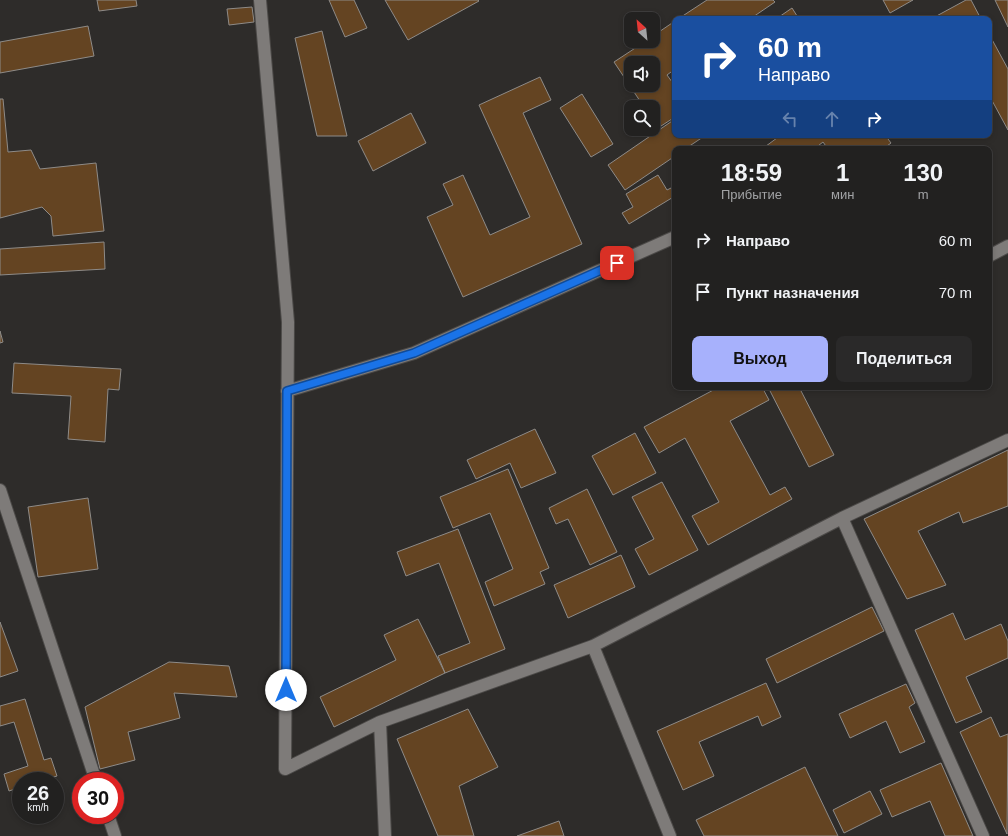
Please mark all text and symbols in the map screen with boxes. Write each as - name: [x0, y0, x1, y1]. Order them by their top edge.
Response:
- north arrow: [624, 12, 660, 48]
- map controls: [624, 12, 660, 136]
- icon: right: [692, 32, 744, 84]
- text: 60 m: [758, 32, 822, 63]
- button: sound: [624, 56, 660, 92]
- text: Направо: [758, 65, 830, 85]
- button: search: [624, 100, 660, 136]
- icon: left: [779, 108, 801, 130]
- icon: ahead: [821, 108, 843, 130]
- icon: right: [863, 108, 885, 130]
- text: 18:59: [721, 159, 782, 186]
- text: 1: [836, 159, 849, 186]
- text: 130: [903, 159, 943, 186]
- text: Прибытие: [721, 187, 782, 202]
- text: мин: [831, 187, 854, 202]
- text: m: [918, 187, 929, 202]
- icon: right: [692, 229, 714, 251]
- text: Направо: [726, 232, 790, 249]
- text: 60 m: [939, 232, 972, 249]
- pin: [600, 246, 634, 280]
- icon: arrive: [606, 252, 628, 274]
- icon: arrive: [692, 281, 714, 303]
- text: Пункт назначения: [726, 284, 859, 301]
- text: 70 m: [939, 284, 972, 301]
- button: Выход: [692, 336, 828, 382]
- button: Поделиться: [836, 336, 972, 382]
- position arrow: [265, 669, 307, 711]
- speed limit sign: 30: [72, 772, 124, 824]
- text: 26: [27, 782, 49, 804]
- text: km/h: [27, 802, 49, 813]

